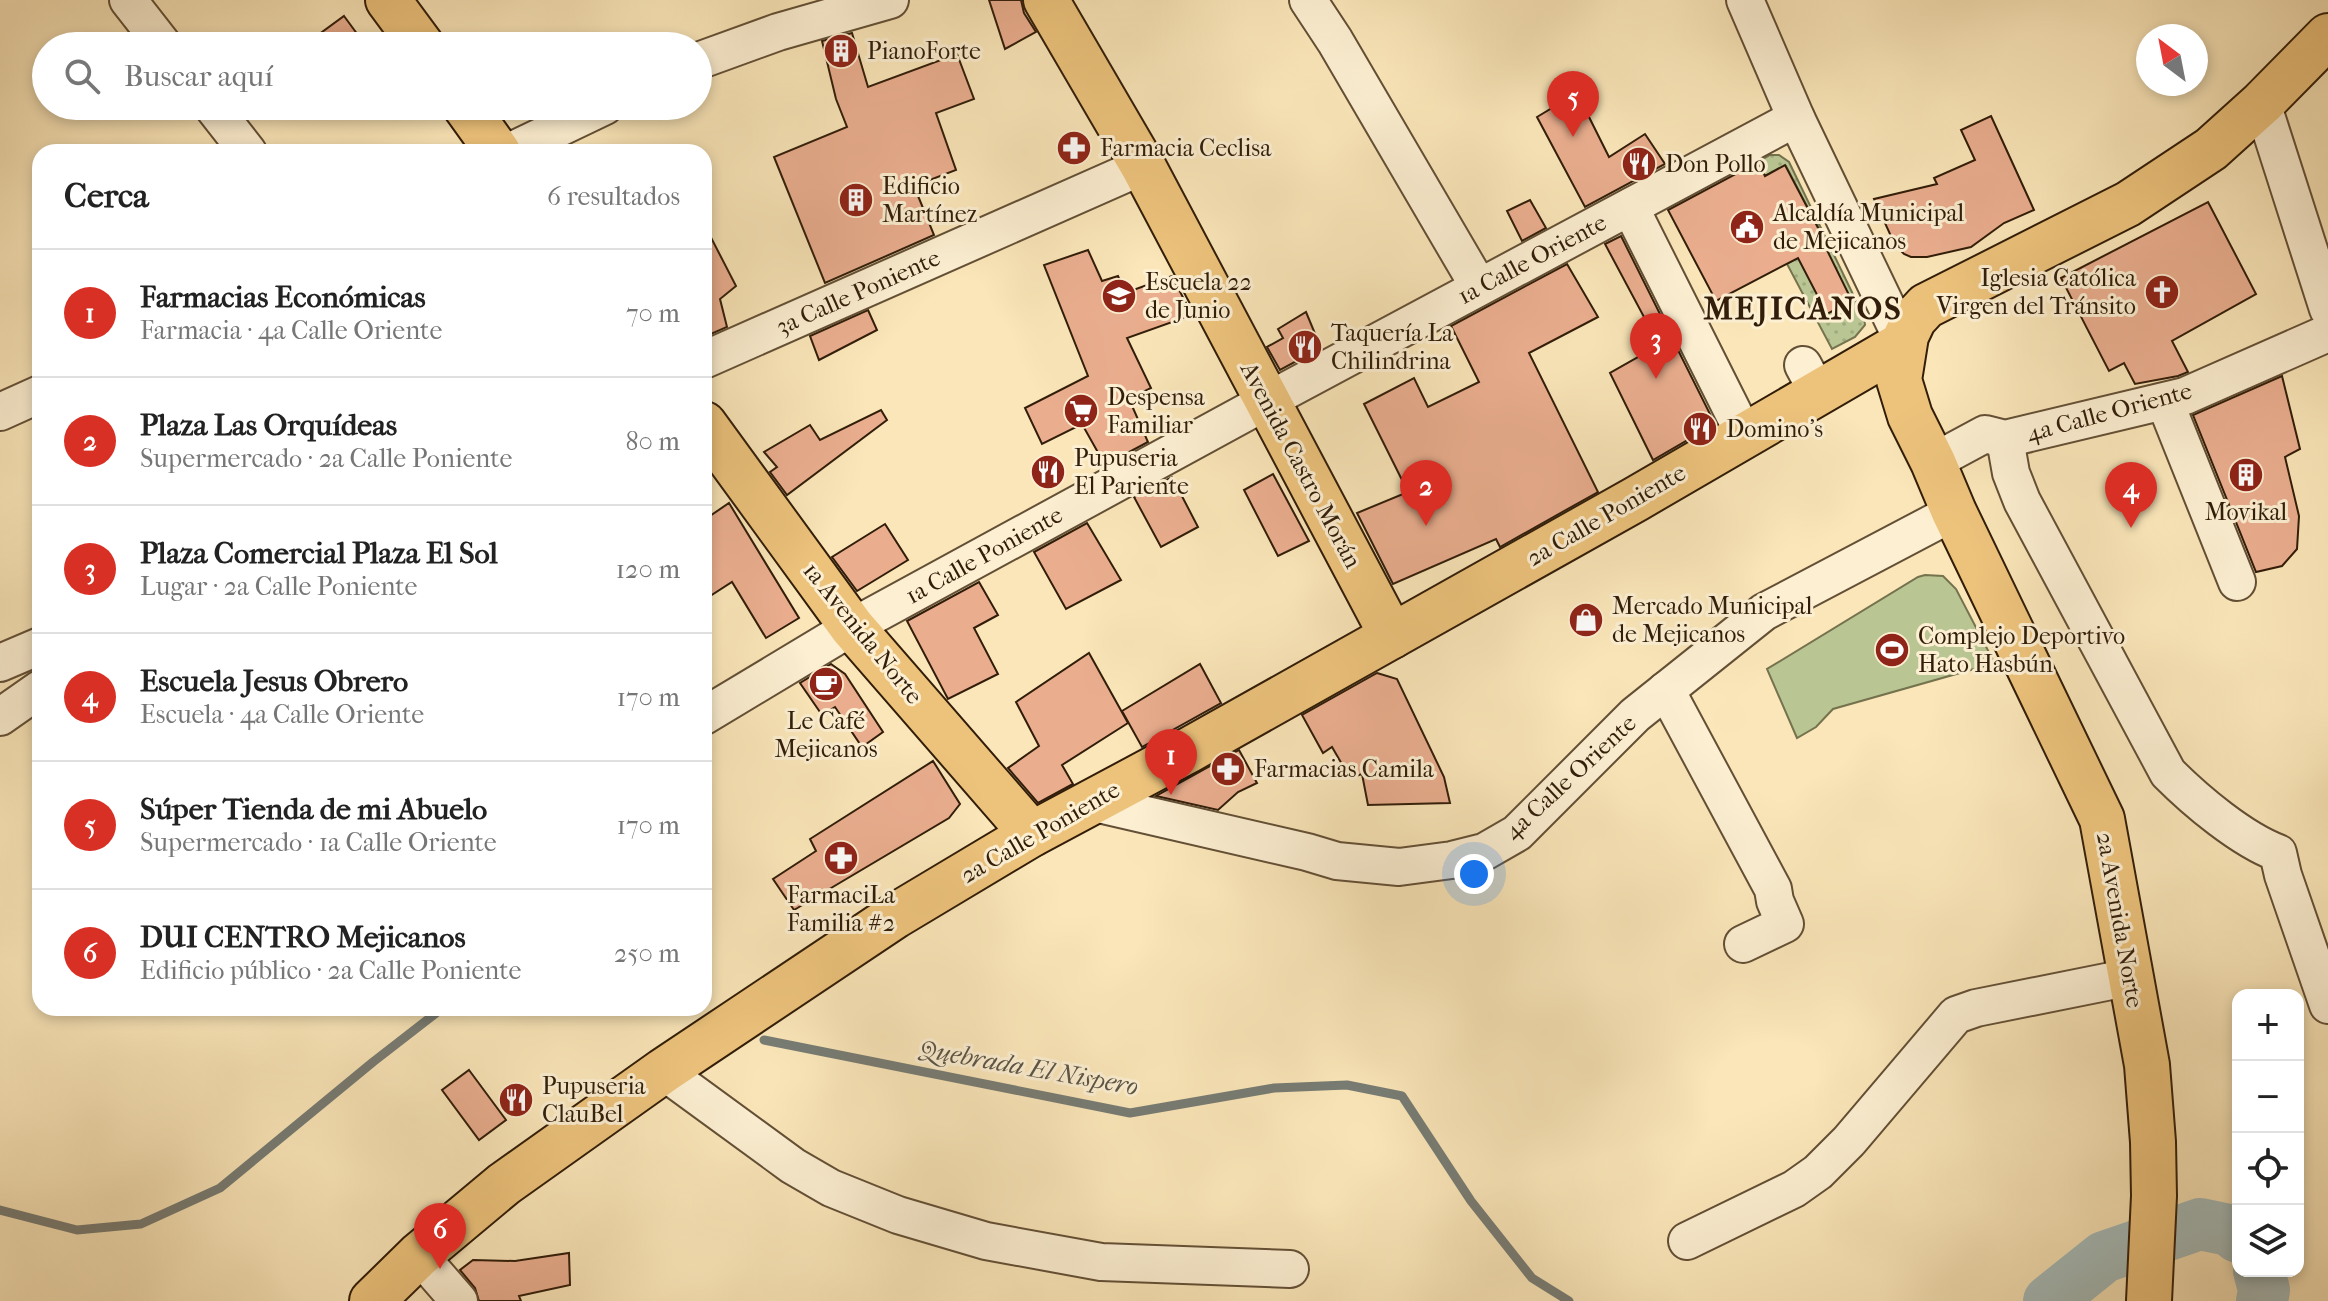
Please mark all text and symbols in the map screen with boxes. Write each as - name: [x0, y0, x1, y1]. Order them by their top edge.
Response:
- north arrow: [2136, 24, 2208, 96]
- search box: [32, 32, 712, 120]
- building icon: PianoForte: [822, 32, 860, 70]
- place label: PianoForte: [867, 37, 981, 65]
- icon: search: [60, 54, 104, 98]
- text: Buscar aquí: [124, 59, 273, 94]
- pin: 5: [1547, 71, 1599, 137]
- pharmacy icon: Farmacia Ceclisa: [1055, 129, 1093, 167]
- place label: Farmacia Ceclisa: [1100, 134, 1272, 162]
- restaurant icon: Don Pollo: [1620, 145, 1658, 183]
- place label: Don Pollo: [1665, 150, 1766, 178]
- place label: Edificio Martínez: [882, 172, 978, 228]
- text: Cerca: [64, 176, 149, 216]
- text: 6 resultados: [547, 181, 680, 212]
- building icon: Edificio Martínez: [837, 181, 875, 219]
- place label: Alcaldía Municipal de Mejicanos: [1772, 199, 1965, 255]
- street label: 1a Calle Oriente: [1453, 208, 1611, 310]
- public building icon: Alcaldía Municipal de Mejicanos: [1728, 208, 1766, 246]
- street label: 3a Calle Poniente: [772, 243, 944, 341]
- place label: Iglesia Católica Virgen del Tránsito: [1936, 264, 2137, 320]
- place label: Escuela 22 de Junio: [1145, 268, 1252, 324]
- church icon: Iglesia Católica Virgen del Tránsito: [2143, 273, 2181, 311]
- school or university icon: Escuela 22 de Junio: [1100, 277, 1138, 315]
- text: Farmacias Económicas: [140, 280, 426, 315]
- district label: MEJICANOS: [1703, 290, 1903, 327]
- text: 1: [85, 298, 95, 329]
- text: 70 m: [626, 298, 680, 329]
- pin: 3: [1630, 313, 1682, 379]
- text: Farmacia · 4a Calle Oriente: [140, 315, 442, 346]
- place label: Taquería La Chilindrina: [1331, 319, 1454, 375]
- restaurant icon: Taquería La Chilindrina: [1286, 328, 1324, 366]
- street label: Avenida Castro Morán: [1234, 356, 1367, 573]
- street label: 4a Calle Oriente: [2023, 376, 2195, 448]
- place label: Despensa Familiar: [1107, 383, 1206, 439]
- supermarket icon: Despensa Familiar: [1062, 392, 1100, 430]
- text: Plaza Las Orquídeas: [140, 408, 397, 443]
- restaurant icon: Domino's: [1681, 410, 1719, 448]
- place label: Domino's: [1726, 415, 1823, 443]
- text: 2: [83, 426, 97, 457]
- text: 80 m: [625, 426, 680, 457]
- text: Supermercado · 2a Calle Poniente: [140, 443, 512, 474]
- place label: Pupuseria El Pariente: [1074, 444, 1189, 500]
- restaurant icon: Pupuseria El Pariente: [1029, 453, 1067, 491]
- building icon: Movikal: [2227, 456, 2265, 494]
- street label: 2a Calle Poniente: [1522, 458, 1691, 572]
- pin: 2: [1400, 460, 1452, 526]
- pin: 4: [2105, 462, 2157, 528]
- place label: Movikal: [2205, 498, 2288, 526]
- street label: 1a Calle Poniente: [901, 500, 1067, 610]
- text: Plaza Comercial Plaza El Sol: [140, 536, 498, 571]
- text: 3: [85, 554, 95, 585]
- text: 120 m: [616, 554, 680, 585]
- street label: 1a Avenida Norte: [797, 557, 929, 710]
- text: Lugar · 2a Calle Poniente: [140, 571, 417, 602]
- place label: Mercado Municipal de Mejicanos: [1612, 592, 1813, 648]
- shop icon: Mercado Municipal de Mejicanos: [1567, 601, 1605, 639]
- place label: Complejo Deportivo Hato Hasbún: [1918, 622, 2125, 678]
- sports icon: Complejo Deportivo Hato Hasbún: [1873, 631, 1911, 669]
- text: Escuela Jesus Obrero: [140, 664, 408, 699]
- cafe icon: Le Café Mejicanos: [807, 665, 845, 703]
- text: 4: [82, 682, 98, 713]
- text: 170 m: [617, 682, 680, 713]
- text: Escuela · 4a Calle Oriente: [140, 699, 424, 730]
- place label: Le Café Mejicanos: [774, 707, 878, 763]
- street label: 4a Calle Oriente: [1498, 709, 1642, 845]
- pin: 1: [1145, 729, 1197, 795]
- pharmacy icon: Farmacias Camila: [1209, 750, 1247, 788]
- place label: Farmacias Camila: [1254, 755, 1435, 783]
- street label: 2a Calle Poniente: [956, 775, 1125, 889]
- text: Súper Tienda de mi Abuelo: [140, 792, 487, 827]
- text: 5: [84, 810, 96, 841]
- text: 170 m: [617, 810, 680, 841]
- text: Supermercado · 1a Calle Oriente: [140, 827, 497, 858]
- street label: 2a Avenida Norte: [2091, 830, 2149, 1010]
- pharmacy icon: FarmaciLa Familia #2: [822, 839, 860, 877]
- your location: [1454, 854, 1494, 894]
- place label: FarmaciLa Familia #2: [787, 881, 896, 937]
- text: DUI CENTRO Mejicanos: [140, 920, 465, 955]
- text: 6: [83, 938, 97, 969]
- text: 250 m: [614, 938, 680, 969]
- text: Edificio público · 2a Calle Poniente: [140, 955, 521, 986]
- map controls: [2232, 989, 2304, 1277]
- button: +: [2232, 989, 2304, 1061]
- water label: Quebrada El Nispero: [916, 1033, 1141, 1102]
- button: −: [2232, 1061, 2304, 1133]
- place label: Pupuseria ClauBel: [542, 1072, 647, 1128]
- restaurant icon: Pupuseria ClauBel: [497, 1081, 535, 1119]
- button: locate: [2232, 1133, 2304, 1205]
- pin: 6: [414, 1203, 466, 1269]
- button: layers: [2232, 1205, 2304, 1277]

